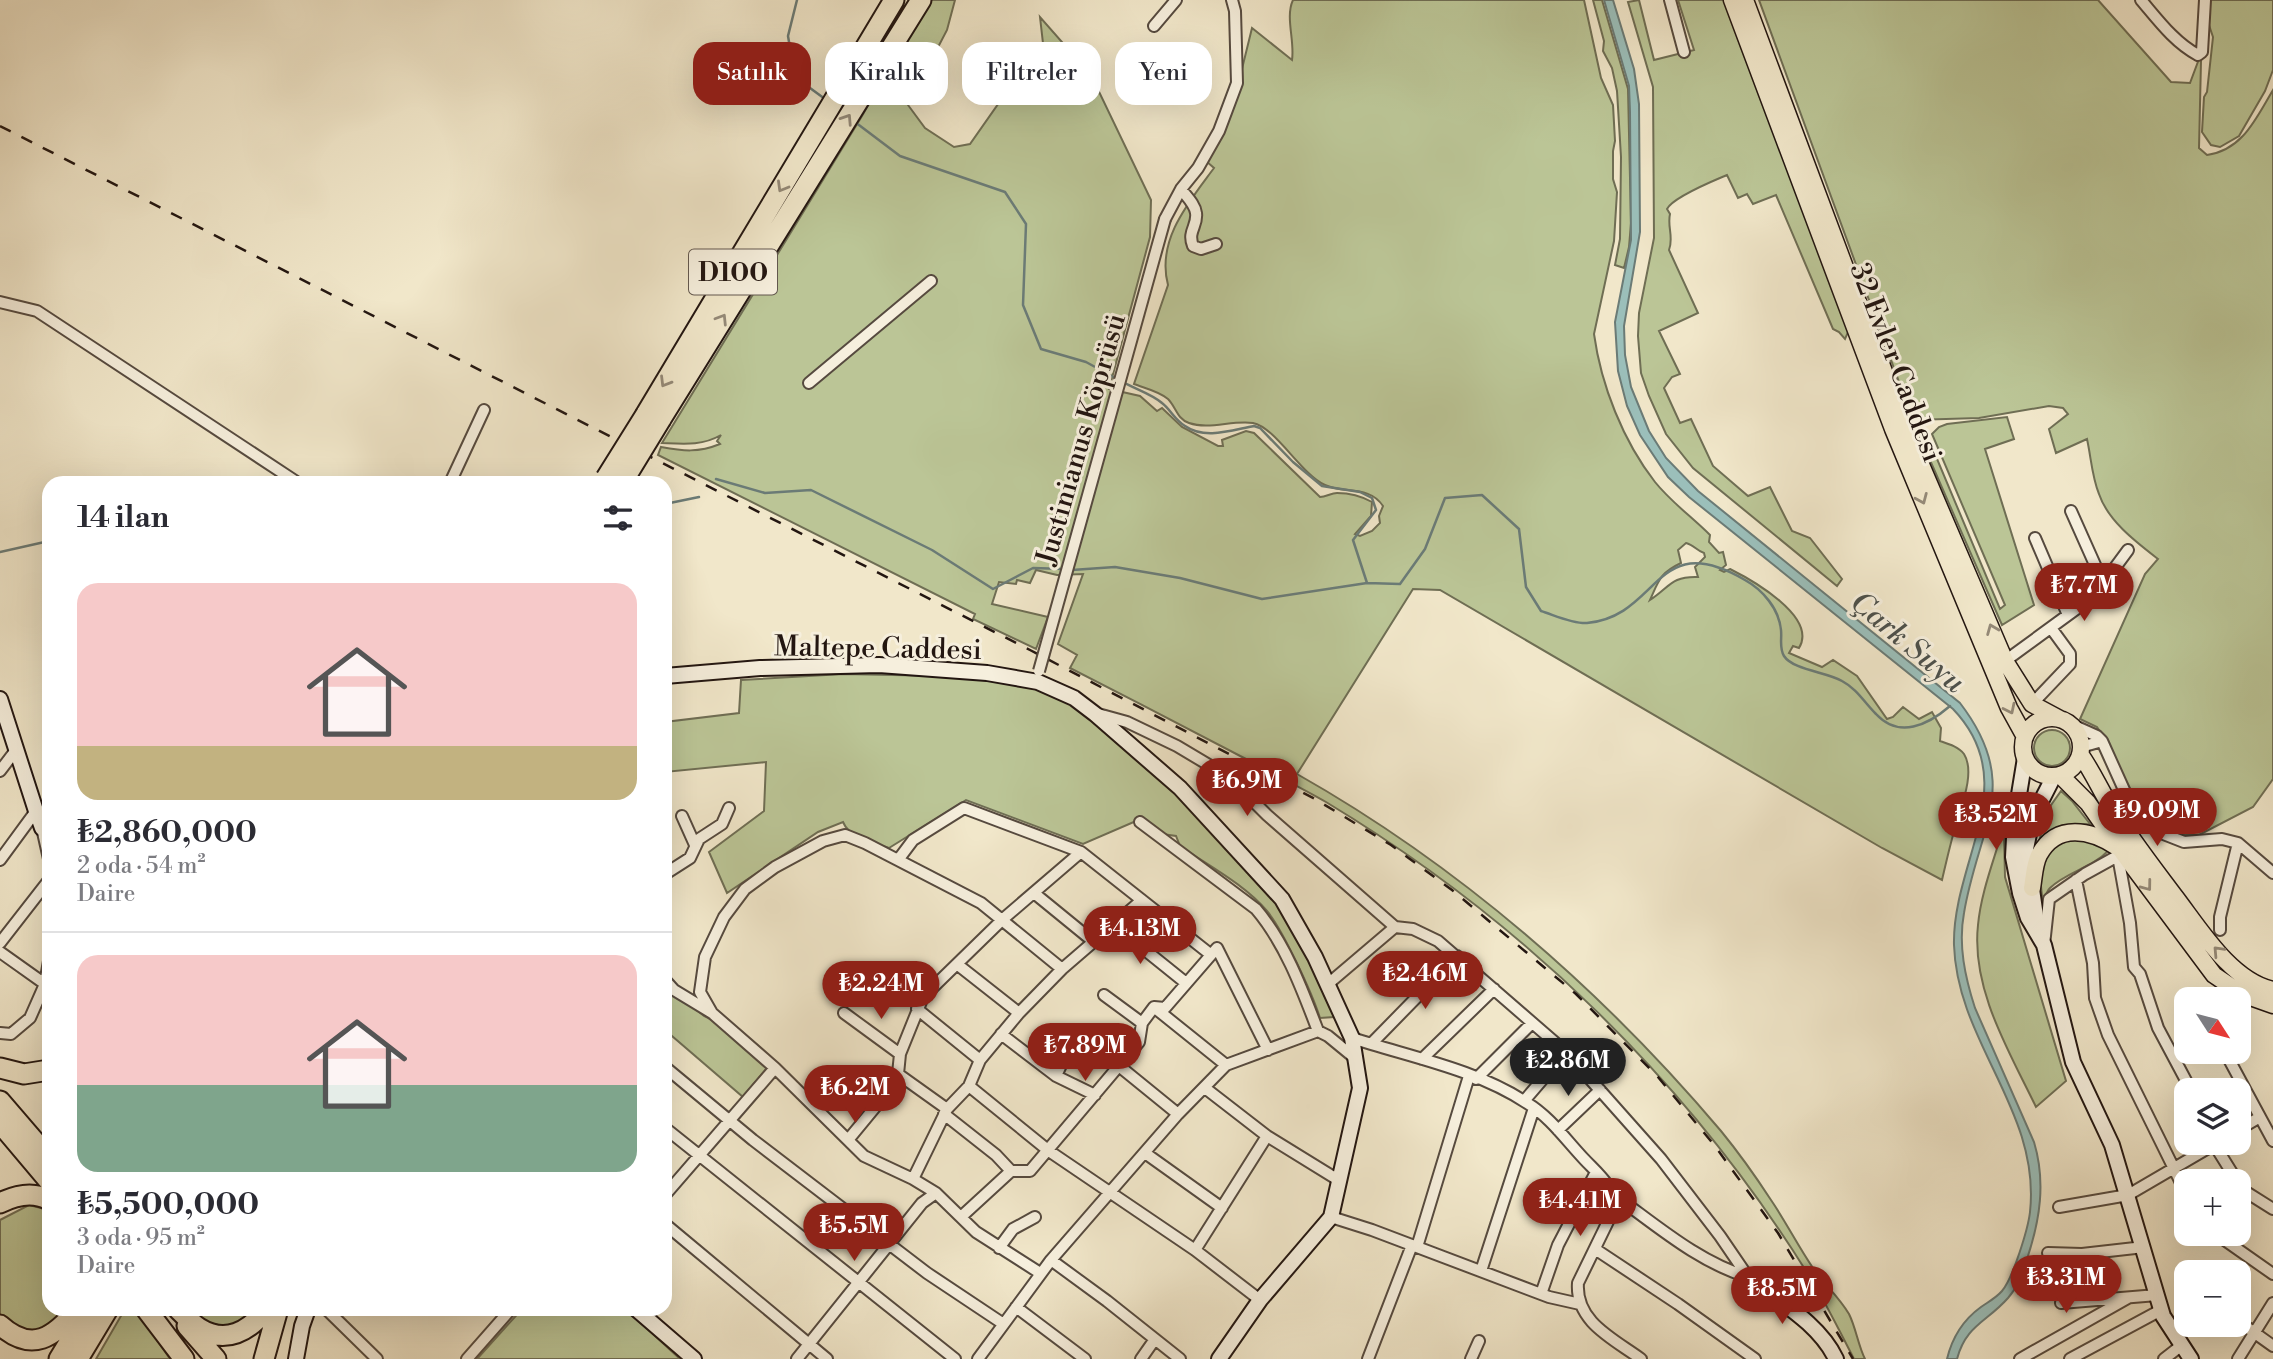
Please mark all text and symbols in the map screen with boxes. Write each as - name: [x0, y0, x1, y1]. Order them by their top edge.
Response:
- chip: Satılık: [693, 42, 811, 105]
- chip: Kiralık: [825, 42, 948, 105]
- chip: Filtreler: [962, 42, 1101, 105]
- chip: Yeni: [1115, 42, 1212, 105]
- one-way arrow: [838, 114, 851, 127]
- one-way arrow: [777, 180, 790, 192]
- road number: D100: [689, 249, 777, 294]
- street label: 32 Evler Caddesi: [1842, 258, 1950, 467]
- street label: Justinianus Köprüsü: [1029, 310, 1134, 570]
- one-way arrow: [714, 314, 727, 327]
- one-way arrow: [661, 375, 674, 388]
- one-way arrow: [1914, 492, 1928, 504]
- text: 14 ilan: [77, 499, 169, 537]
- icon: filters: [599, 499, 637, 537]
- pin: ₺7.7M: [2035, 564, 2133, 623]
- text: ₺7.7M: [2051, 572, 2117, 600]
- water label: Çark Suyu: [1842, 584, 1973, 702]
- one-way arrow: [1986, 623, 2000, 635]
- icon: home: [294, 629, 420, 755]
- street label: Maltepe Caddesi: [774, 629, 982, 668]
- one-way arrow: [2001, 702, 2015, 714]
- pin: ₺6.9M: [1198, 758, 1296, 818]
- text: ₺6.9M: [1212, 767, 1282, 795]
- pin: ₺9.09M: [2100, 788, 2214, 848]
- pin: ₺3.52M: [1939, 792, 2053, 852]
- text: ₺9.09M: [2114, 797, 2200, 825]
- text: ₺3.52M: [1954, 801, 2038, 829]
- text: ₺2,860,000: [77, 814, 257, 852]
- text: 2 oda · 54 m²: [77, 852, 206, 880]
- one-way arrow: [2139, 878, 2151, 891]
- text: Daire: [77, 880, 135, 908]
- pin: ₺4.13M: [1083, 906, 1197, 966]
- text: ₺4.13M: [1099, 915, 1181, 943]
- one-way arrow: [2214, 946, 2227, 959]
- pin: ₺2.46M: [1368, 951, 1482, 1011]
- text: ₺2.46M: [1382, 960, 1468, 988]
- pin: ₺2.24M: [824, 962, 938, 1021]
- text: ₺2.24M: [838, 970, 924, 998]
- north arrow: [2174, 987, 2250, 1064]
- map controls: [2174, 987, 2251, 1337]
- icon: home: [294, 1001, 420, 1127]
- pin: ₺7.89M: [1028, 1024, 1142, 1083]
- text: ₺7.89M: [1044, 1032, 1126, 1060]
- pin: ₺2.86M: [1511, 1038, 1625, 1098]
- text: ₺2.86M: [1526, 1047, 1610, 1075]
- pin: ₺6.2M: [806, 1066, 904, 1125]
- text: ₺6.2M: [820, 1074, 890, 1102]
- button: layers: [2174, 1078, 2251, 1155]
- button: +: [2174, 1169, 2251, 1246]
- pin: ₺4.41M: [1523, 1178, 1637, 1238]
- text: ₺5,500,000: [77, 1186, 259, 1224]
- text: ₺4.41M: [1539, 1187, 1621, 1215]
- pin: ₺5.5M: [805, 1204, 903, 1263]
- text: ₺5.5M: [819, 1212, 889, 1240]
- text: 3 oda · 95 m²: [77, 1224, 205, 1252]
- text: Daire: [77, 1252, 135, 1280]
- pin: ₺3.31M: [2009, 1256, 2123, 1315]
- button: −: [2174, 1260, 2251, 1337]
- text: ₺3.31M: [2026, 1264, 2106, 1292]
- pin: ₺8.5M: [1733, 1266, 1831, 1326]
- text: ₺8.5M: [1747, 1275, 1817, 1303]

